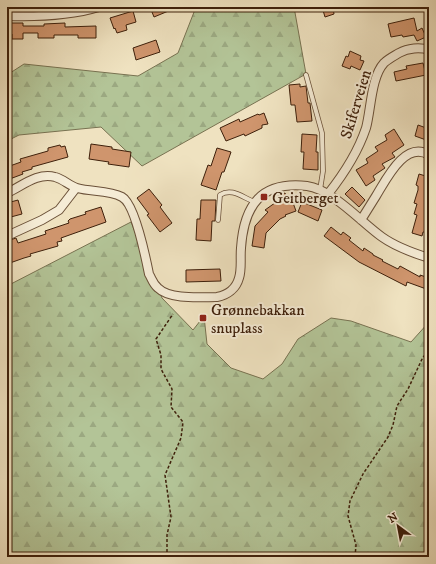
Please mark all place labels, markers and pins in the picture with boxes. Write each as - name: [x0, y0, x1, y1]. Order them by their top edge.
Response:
- place label: Geitberget: [272, 188, 339, 208]
- marker: Geitberget: [259, 192, 269, 202]
- place label: Grønnebakkan snuplass: [211, 300, 305, 338]
- marker: Grønnebakkan snuplass: [198, 313, 208, 323]

